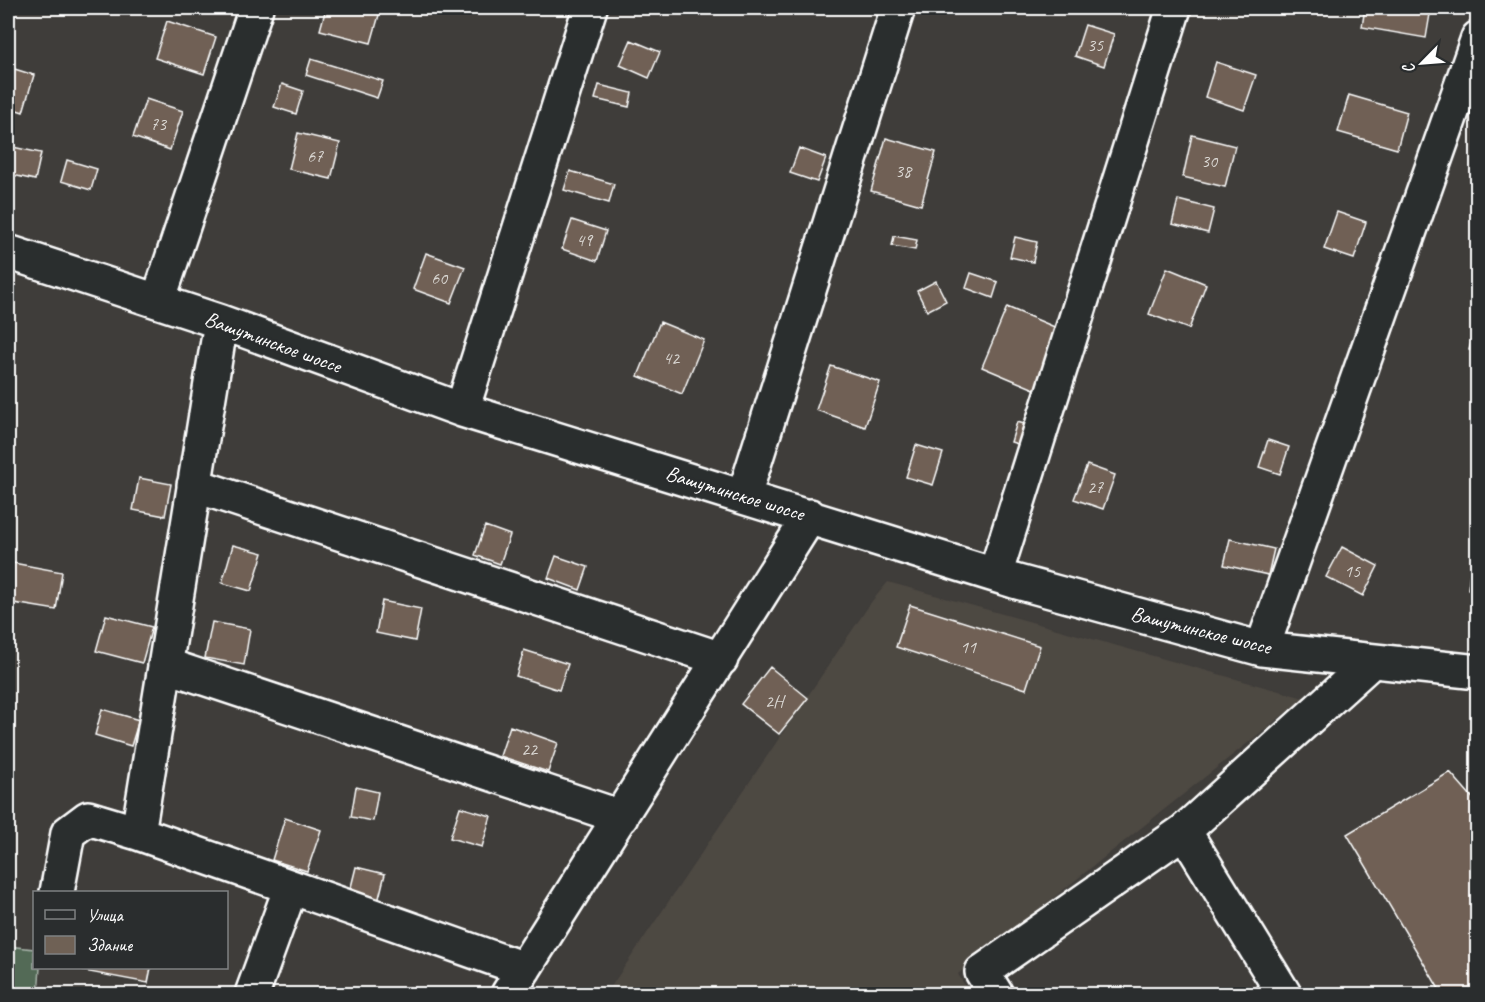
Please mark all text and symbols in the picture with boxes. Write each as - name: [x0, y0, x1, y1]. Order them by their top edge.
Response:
- north arrow: [1392, 33, 1452, 93]
- house number: 35: [1087, 34, 1104, 56]
- text: С: [1398, 59, 1420, 77]
- house number: 73: [150, 113, 168, 135]
- house number: 67: [307, 145, 324, 167]
- house number: 30: [1201, 150, 1219, 172]
- house number: 38: [895, 160, 913, 182]
- house number: 49: [576, 229, 594, 251]
- house number: 60: [431, 267, 449, 289]
- street label: Вашутинское шоссе: [201, 305, 347, 379]
- house number: 42: [663, 347, 681, 369]
- street label: Вашутинское шоссе: [663, 460, 809, 527]
- house number: 27: [1087, 476, 1104, 498]
- house number: 15: [1344, 560, 1361, 582]
- street label: Вашутинское шоссе: [1128, 600, 1276, 660]
- house number: 11: [960, 636, 977, 658]
- house number: 2Н: [765, 690, 786, 712]
- house number: 22: [521, 738, 539, 760]
- legend: [33, 891, 228, 969]
- text: Улица: [87, 904, 124, 926]
- text: Здание: [87, 934, 133, 956]

